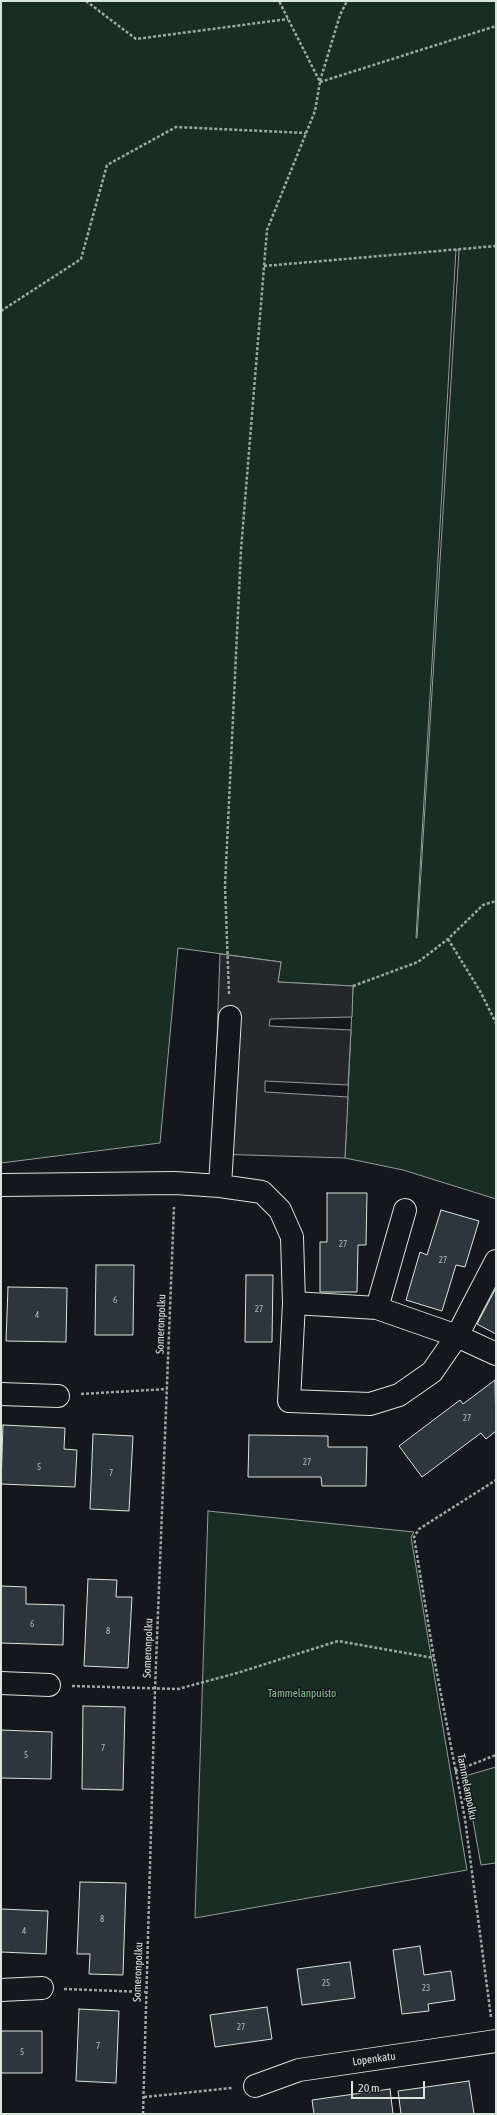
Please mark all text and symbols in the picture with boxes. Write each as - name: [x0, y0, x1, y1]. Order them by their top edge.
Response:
- house number: 27: [339, 1239, 347, 1249]
- house number: 27: [439, 1255, 447, 1265]
- street label: Someronpolku: [153, 1294, 169, 1354]
- house number: 6: [113, 1295, 117, 1305]
- house number: 27: [255, 1304, 263, 1314]
- house number: 4: [35, 1310, 39, 1320]
- house number: 27: [463, 1413, 471, 1423]
- house number: 27: [303, 1457, 311, 1467]
- house number: 5: [37, 1462, 41, 1472]
- house number: 7: [109, 1468, 113, 1478]
- street label: Someronpolku: [140, 1618, 156, 1678]
- house number: 6: [30, 1619, 34, 1629]
- house number: 8: [106, 1626, 110, 1636]
- park label: Tammelanpuisto: [268, 1687, 336, 1701]
- house number: 7: [101, 1743, 105, 1753]
- house number: 5: [24, 1750, 28, 1760]
- street label: Tammelanpolku: [454, 1753, 480, 1821]
- house number: 8: [100, 1914, 104, 1924]
- house number: 4: [22, 1926, 26, 1936]
- street label: Someronpolku: [130, 1942, 146, 2002]
- house number: 25: [322, 1978, 330, 1988]
- house number: 23: [422, 1983, 430, 1993]
- house number: 27: [237, 2022, 245, 2032]
- house number: 7: [96, 2041, 100, 2051]
- house number: 5: [20, 2047, 24, 2057]
- street label: Lopenkatu: [352, 2049, 396, 2069]
- scale bar: [353, 2073, 427, 2099]
- text: 20 m: [358, 2081, 380, 2095]

